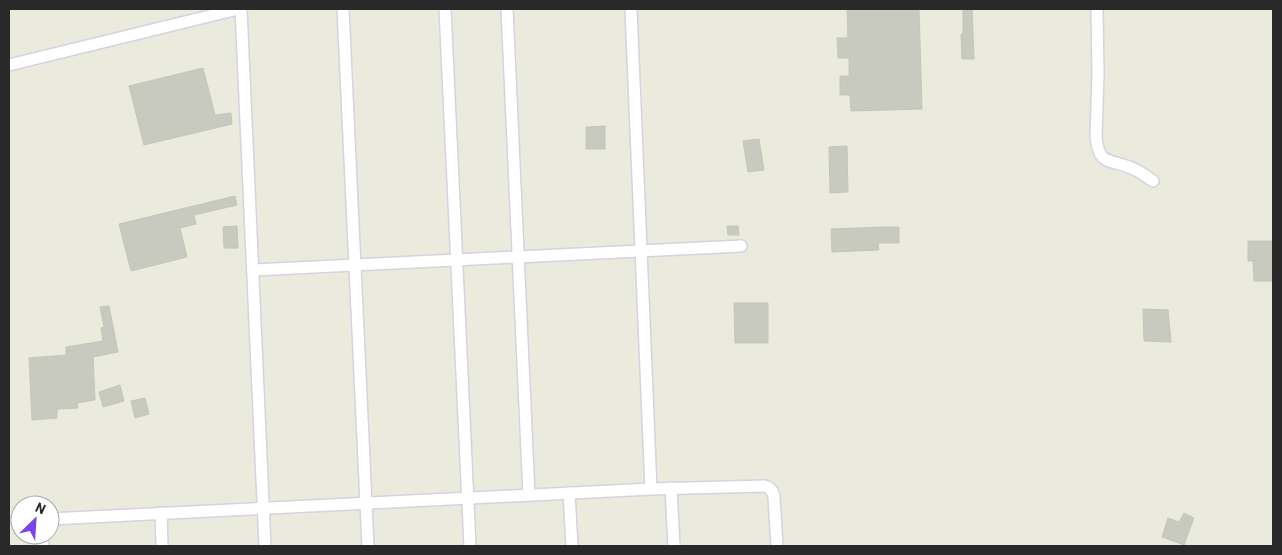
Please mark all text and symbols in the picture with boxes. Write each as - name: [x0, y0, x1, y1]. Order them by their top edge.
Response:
- north arrow: [10, 495, 60, 545]
- text: N: [33, 498, 49, 517]

